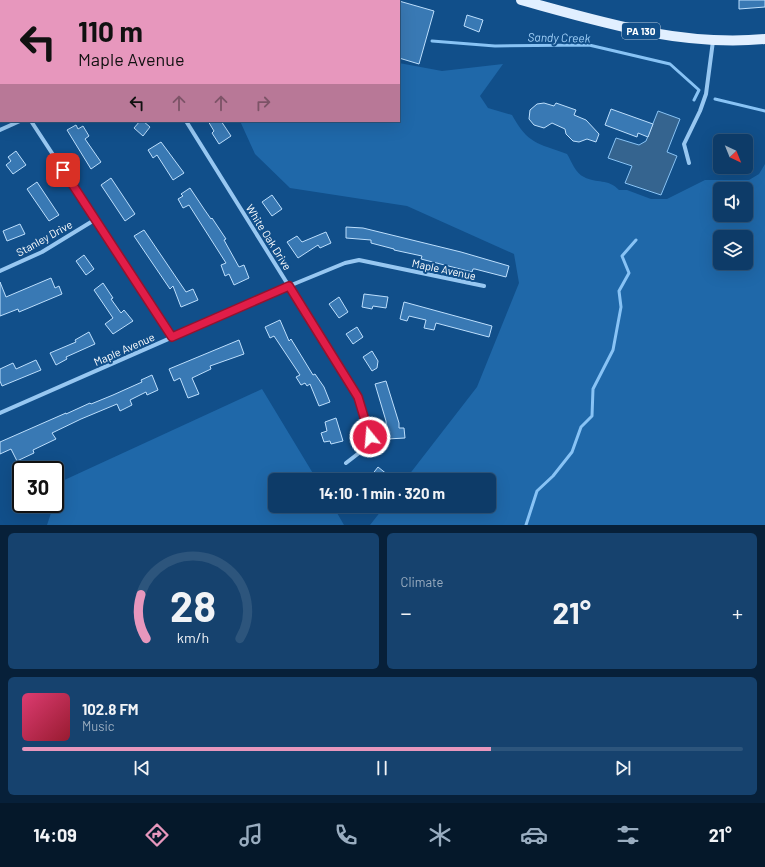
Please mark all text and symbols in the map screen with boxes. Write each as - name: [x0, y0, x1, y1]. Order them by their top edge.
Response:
- text: 110 m: [78, 14, 143, 48]
- icon: left: [12, 16, 64, 68]
- road number: PA 130: [622, 23, 660, 39]
- water label: Sandy Creek: [527, 29, 591, 45]
- text: Maple Avenue: [78, 48, 185, 70]
- icon: left: [126, 92, 148, 114]
- icon: ahead: [168, 92, 190, 114]
- icon: ahead: [210, 92, 232, 114]
- icon: right: [252, 92, 274, 114]
- north arrow: [713, 134, 753, 174]
- map controls: [713, 134, 753, 270]
- pin: [46, 153, 80, 187]
- icon: arrive: [52, 159, 74, 181]
- button: sound: [713, 182, 753, 222]
- street label: White Oak Drive: [244, 202, 294, 272]
- street label: Stanley Drive: [14, 217, 74, 259]
- button: layers: [713, 230, 753, 270]
- street label: Maple Avenue: [411, 256, 477, 282]
- street label: Maple Avenue: [92, 330, 157, 368]
- position arrow: [349, 416, 391, 458]
- speed limit sign: 30: [12, 461, 64, 513]
- text: 14:10 · 1 min · 320 m: [319, 484, 445, 502]
- text: Climate: [401, 574, 444, 590]
- text: 28: [170, 580, 216, 630]
- text: 21°: [552, 594, 591, 630]
- text: −: [401, 599, 412, 625]
- text: +: [732, 599, 743, 625]
- text: km/h: [177, 629, 209, 646]
- text: 102.8 FM: [82, 700, 139, 718]
- text: Music: [82, 718, 115, 734]
- icon: previous: [131, 757, 153, 779]
- icon: pause: [371, 757, 393, 779]
- icon: next: [612, 757, 634, 779]
- icon: directions: [143, 821, 171, 849]
- icon: music: [237, 821, 265, 849]
- icon: phone: [332, 821, 360, 849]
- icon: climate: [426, 821, 454, 849]
- icon: car: [520, 821, 548, 849]
- icon: filters: [614, 821, 642, 849]
- text: 14:09: [33, 824, 77, 846]
- text: 21°: [709, 824, 732, 846]

